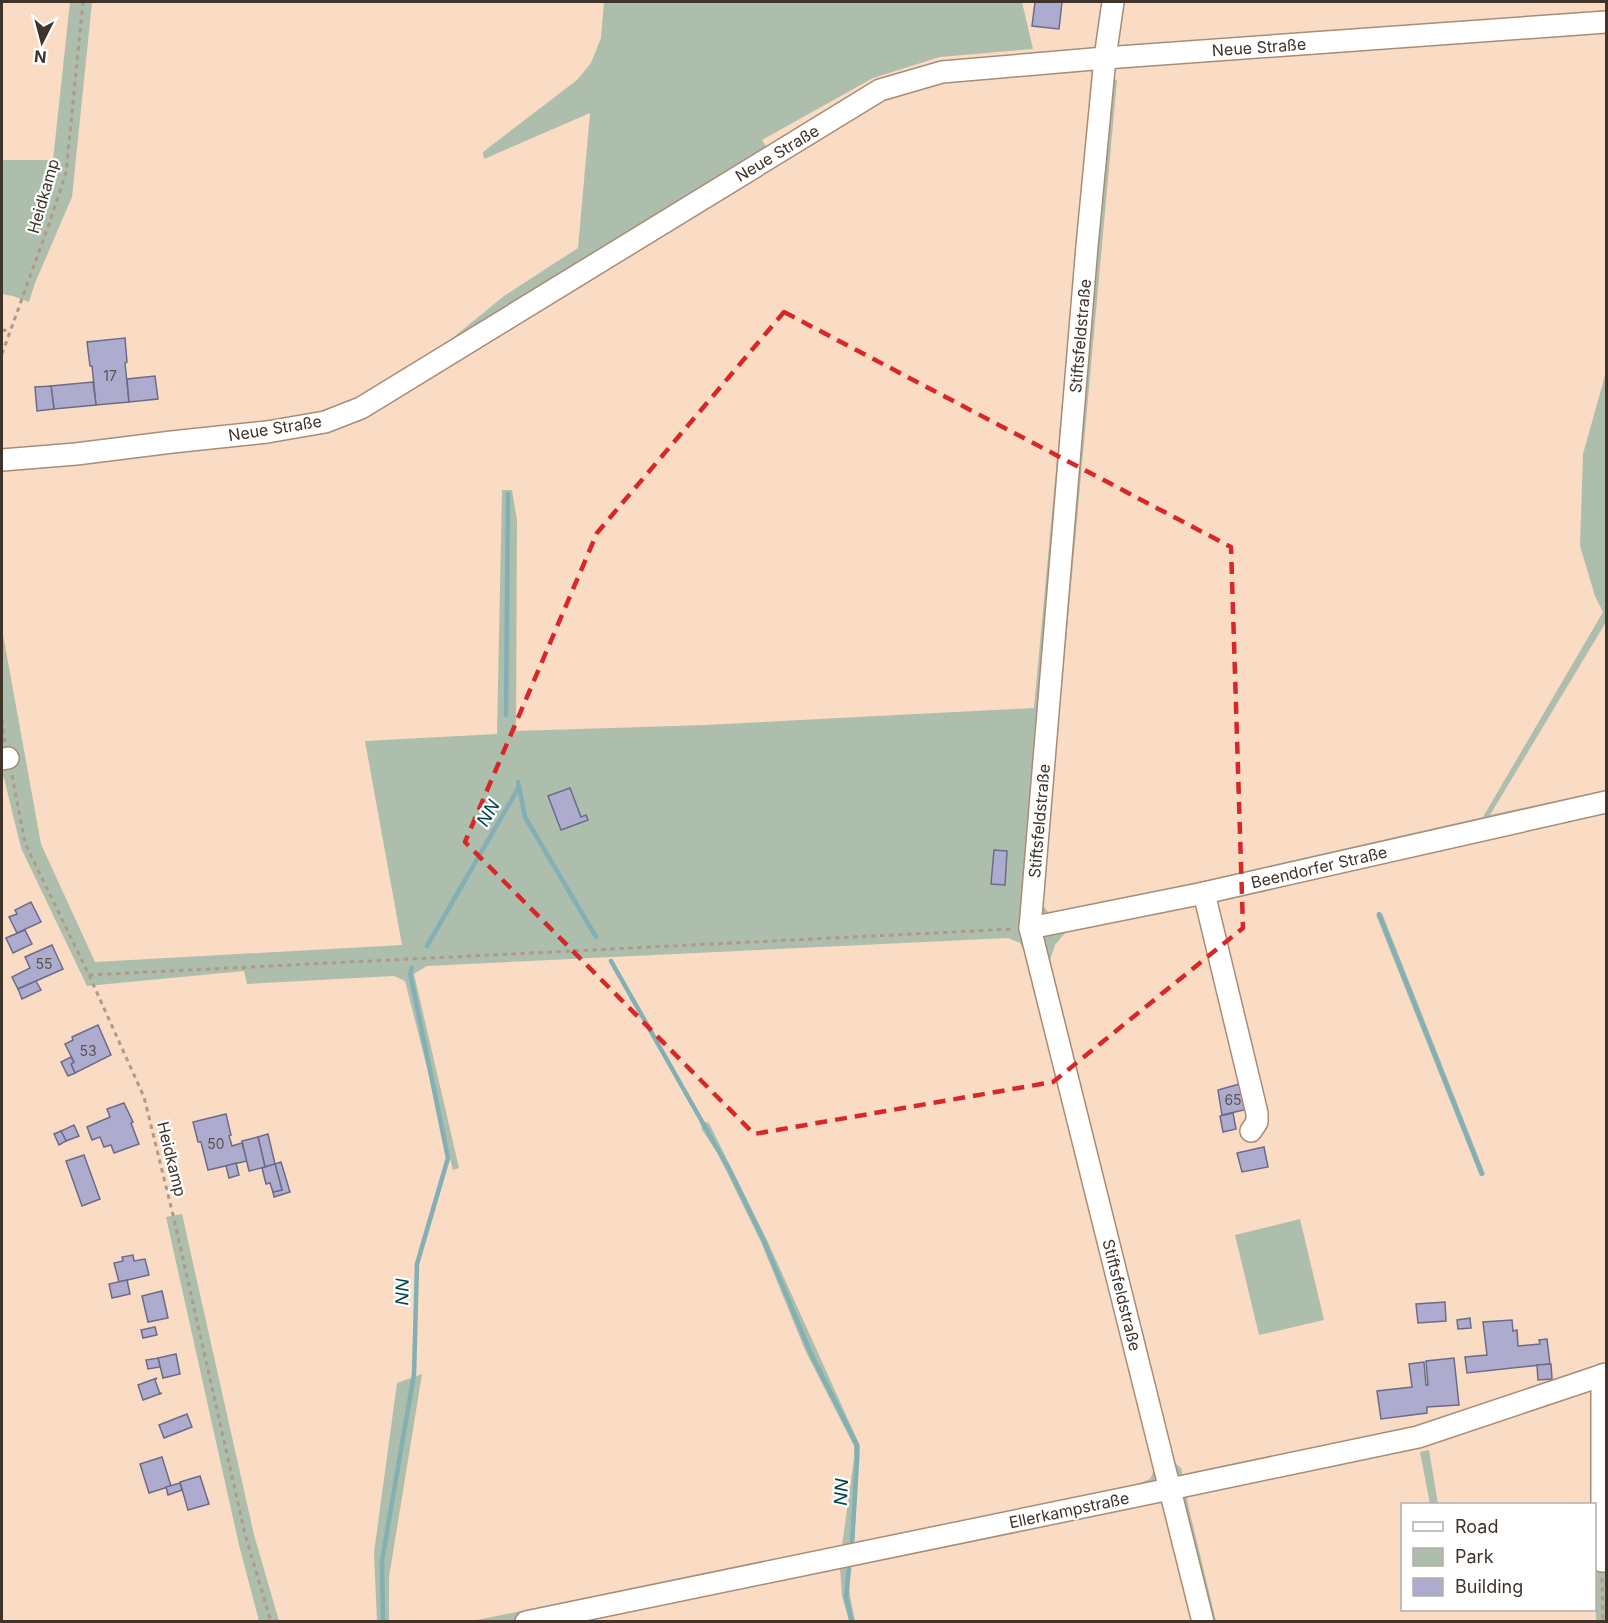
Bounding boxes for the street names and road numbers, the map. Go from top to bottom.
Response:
street label: Neue Straße [1211,34,1307,60]
street label: Neue Straße [731,120,823,186]
street label: Heidkamp [23,156,63,236]
street label: Stiftsfeldstraße [1065,278,1095,394]
street label: Neue Straße [227,411,323,445]
street label: Stiftsfeldstraße [1024,763,1054,879]
street label: Beendorfer Straße [1249,842,1389,892]
street label: Heidkamp [153,1119,191,1199]
street label: Stiftsfeldstraße [1098,1237,1146,1353]
street label: Ellerkampstraße [1007,1487,1131,1533]

